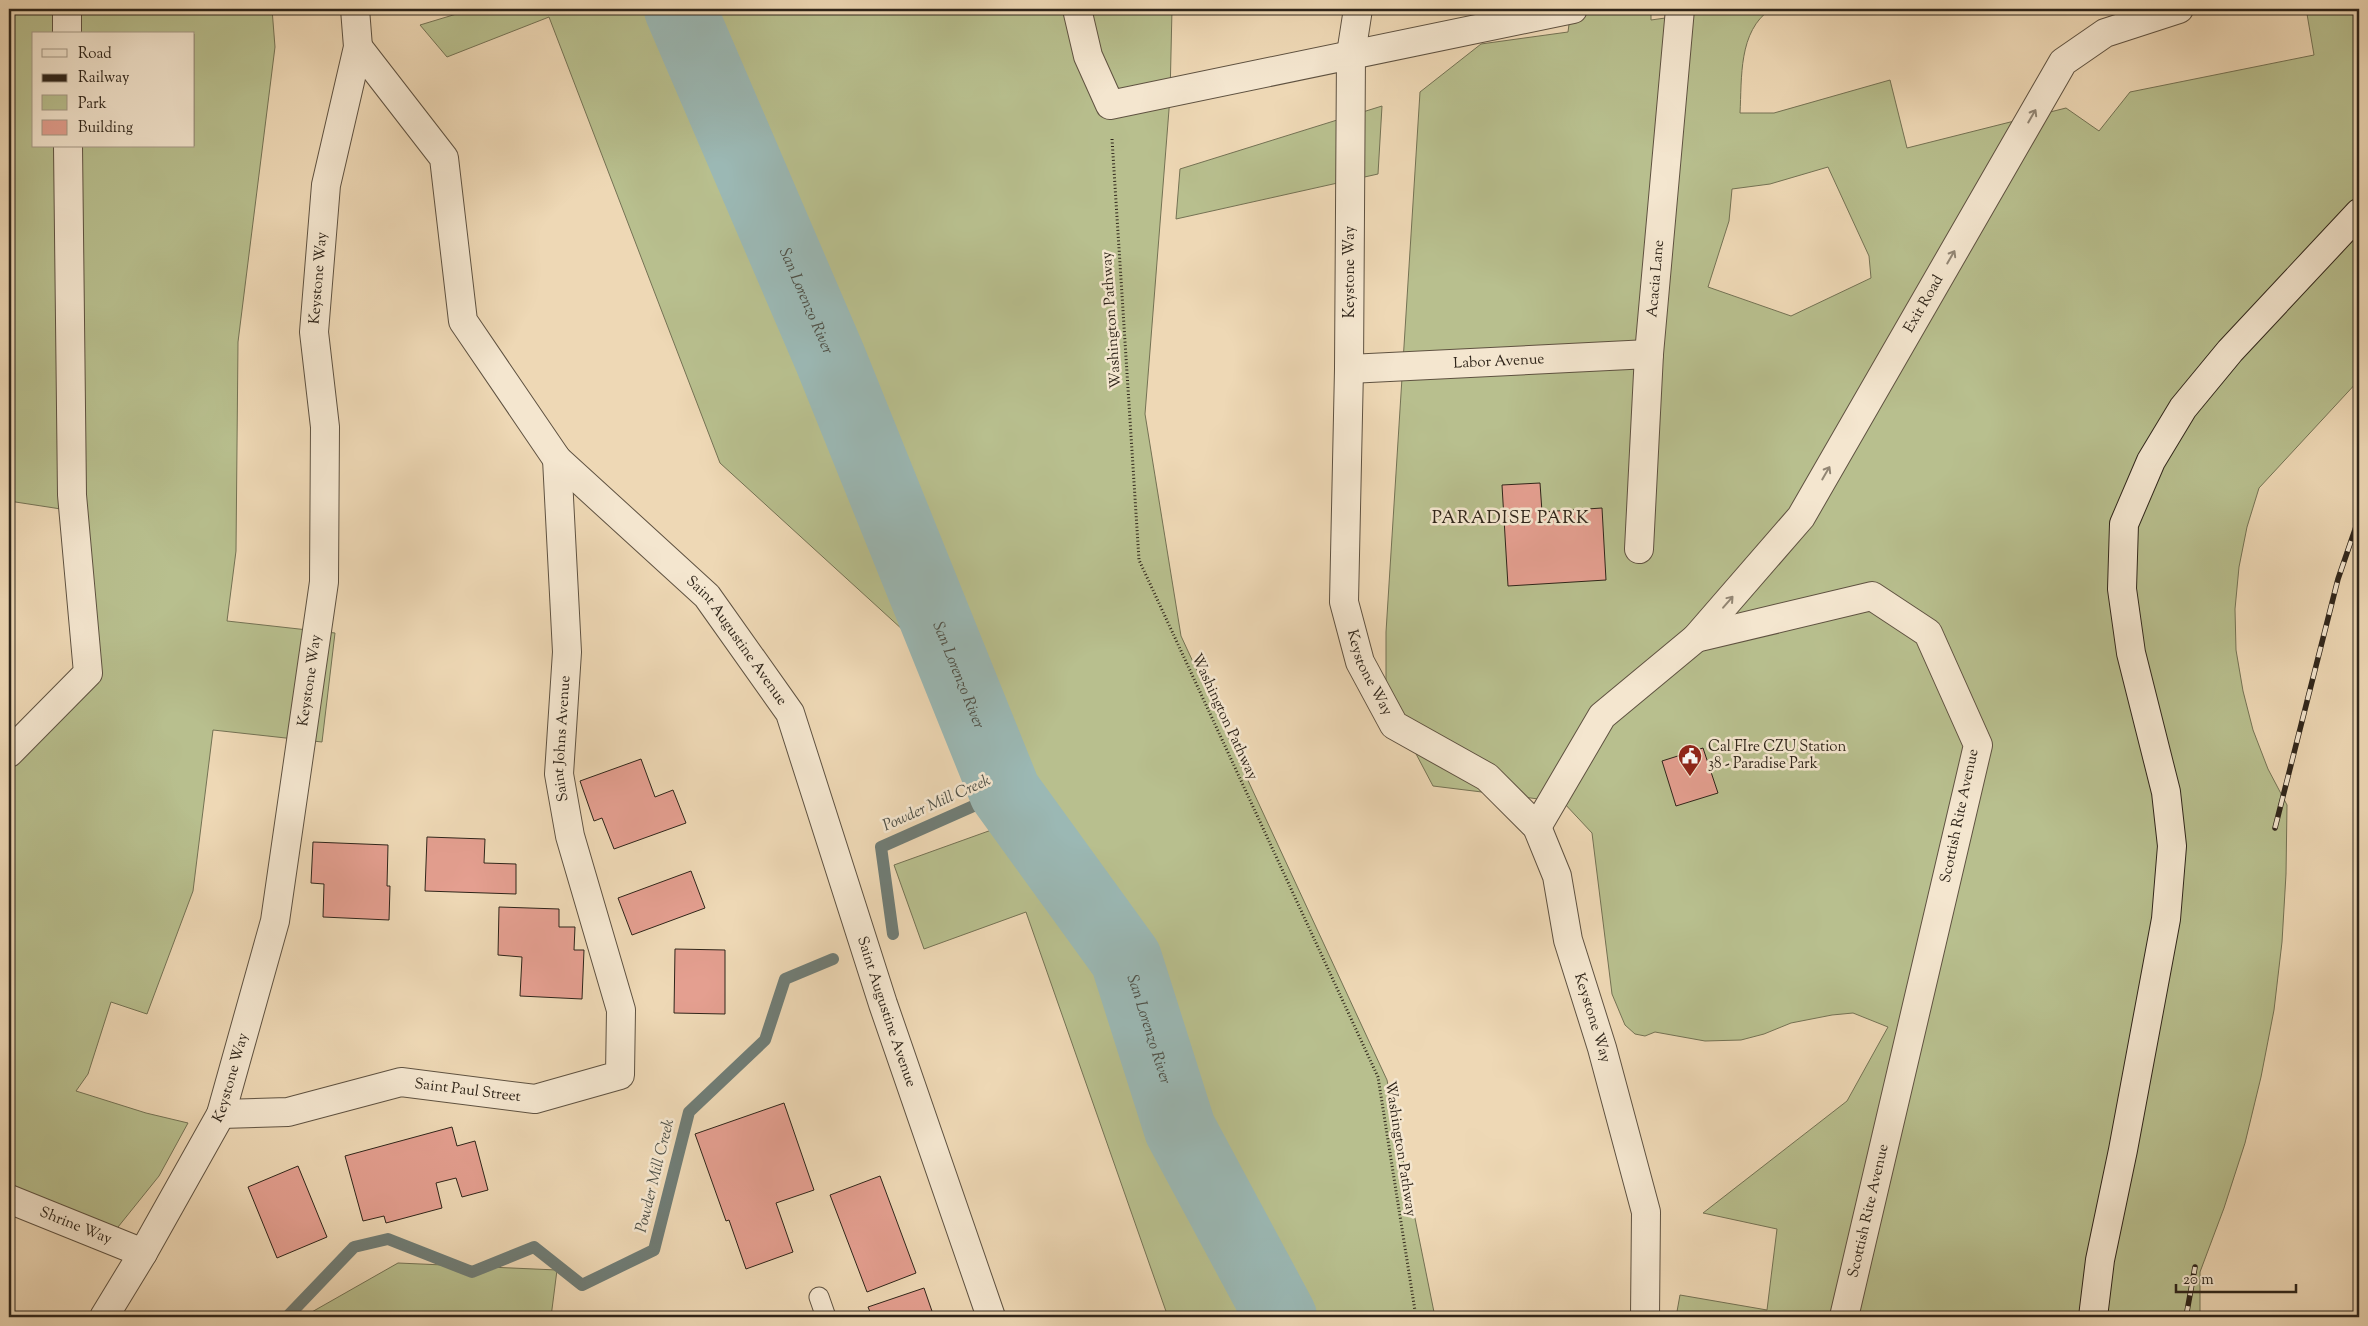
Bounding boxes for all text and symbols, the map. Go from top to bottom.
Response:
legend [32,32,195,148]
text: Road [78,44,112,65]
text: Railway [78,68,130,89]
text: Park [78,94,107,115]
one-way arrow [2028,109,2038,123]
text: Building [78,118,133,139]
street label: Keystone Way [1340,225,1361,318]
street label: Keystone Way [304,231,333,325]
street label: Acacia Lane [1642,239,1670,318]
water label: San Lorenzo River [773,244,839,358]
one-way arrow [1946,249,1956,264]
street label: Washington Pathway [1097,250,1127,389]
street label: Exit Road [1899,271,1949,337]
street label: Labor Avenue [1453,349,1545,374]
one-way arrow [1822,467,1832,481]
district label: PARADISE PARK [1432,506,1590,532]
street label: Saint Augustine Avenue [681,571,792,710]
one-way arrow [1722,595,1733,608]
water label: San Lorenzo River [926,618,990,733]
street label: Keystone Way [1341,627,1398,720]
street label: Keystone Way [293,632,327,728]
street label: Washington Pathway [1185,650,1263,784]
street label: Saint Johns Avenue [548,675,576,803]
place label: Cal FIre CZU Station 38 - Paradise Park [1708,737,1847,775]
public building icon: Cal FIre CZU Station 38 - Paradise Park [1677,743,1703,777]
street label: Scottish Rite Avenue [1936,747,1984,885]
water label: Powder Mill Creek [879,770,995,838]
street label: Saint Augustine Avenue [852,934,921,1090]
street label: Keystone Way [1569,970,1616,1065]
water label: San Lorenzo River [1120,972,1177,1088]
street label: Keystone Way [208,1030,254,1127]
street label: Saint Paul Street [413,1073,522,1108]
street label: Washington Pathway [1379,1080,1421,1219]
water label: Powder Mill Creek [631,1117,681,1235]
street label: Scottish Rite Avenue [1843,1142,1895,1280]
street label: Shrine Way [36,1202,116,1250]
scale bar [2176,1261,2296,1293]
text: 20 m [2183,1270,2214,1291]

